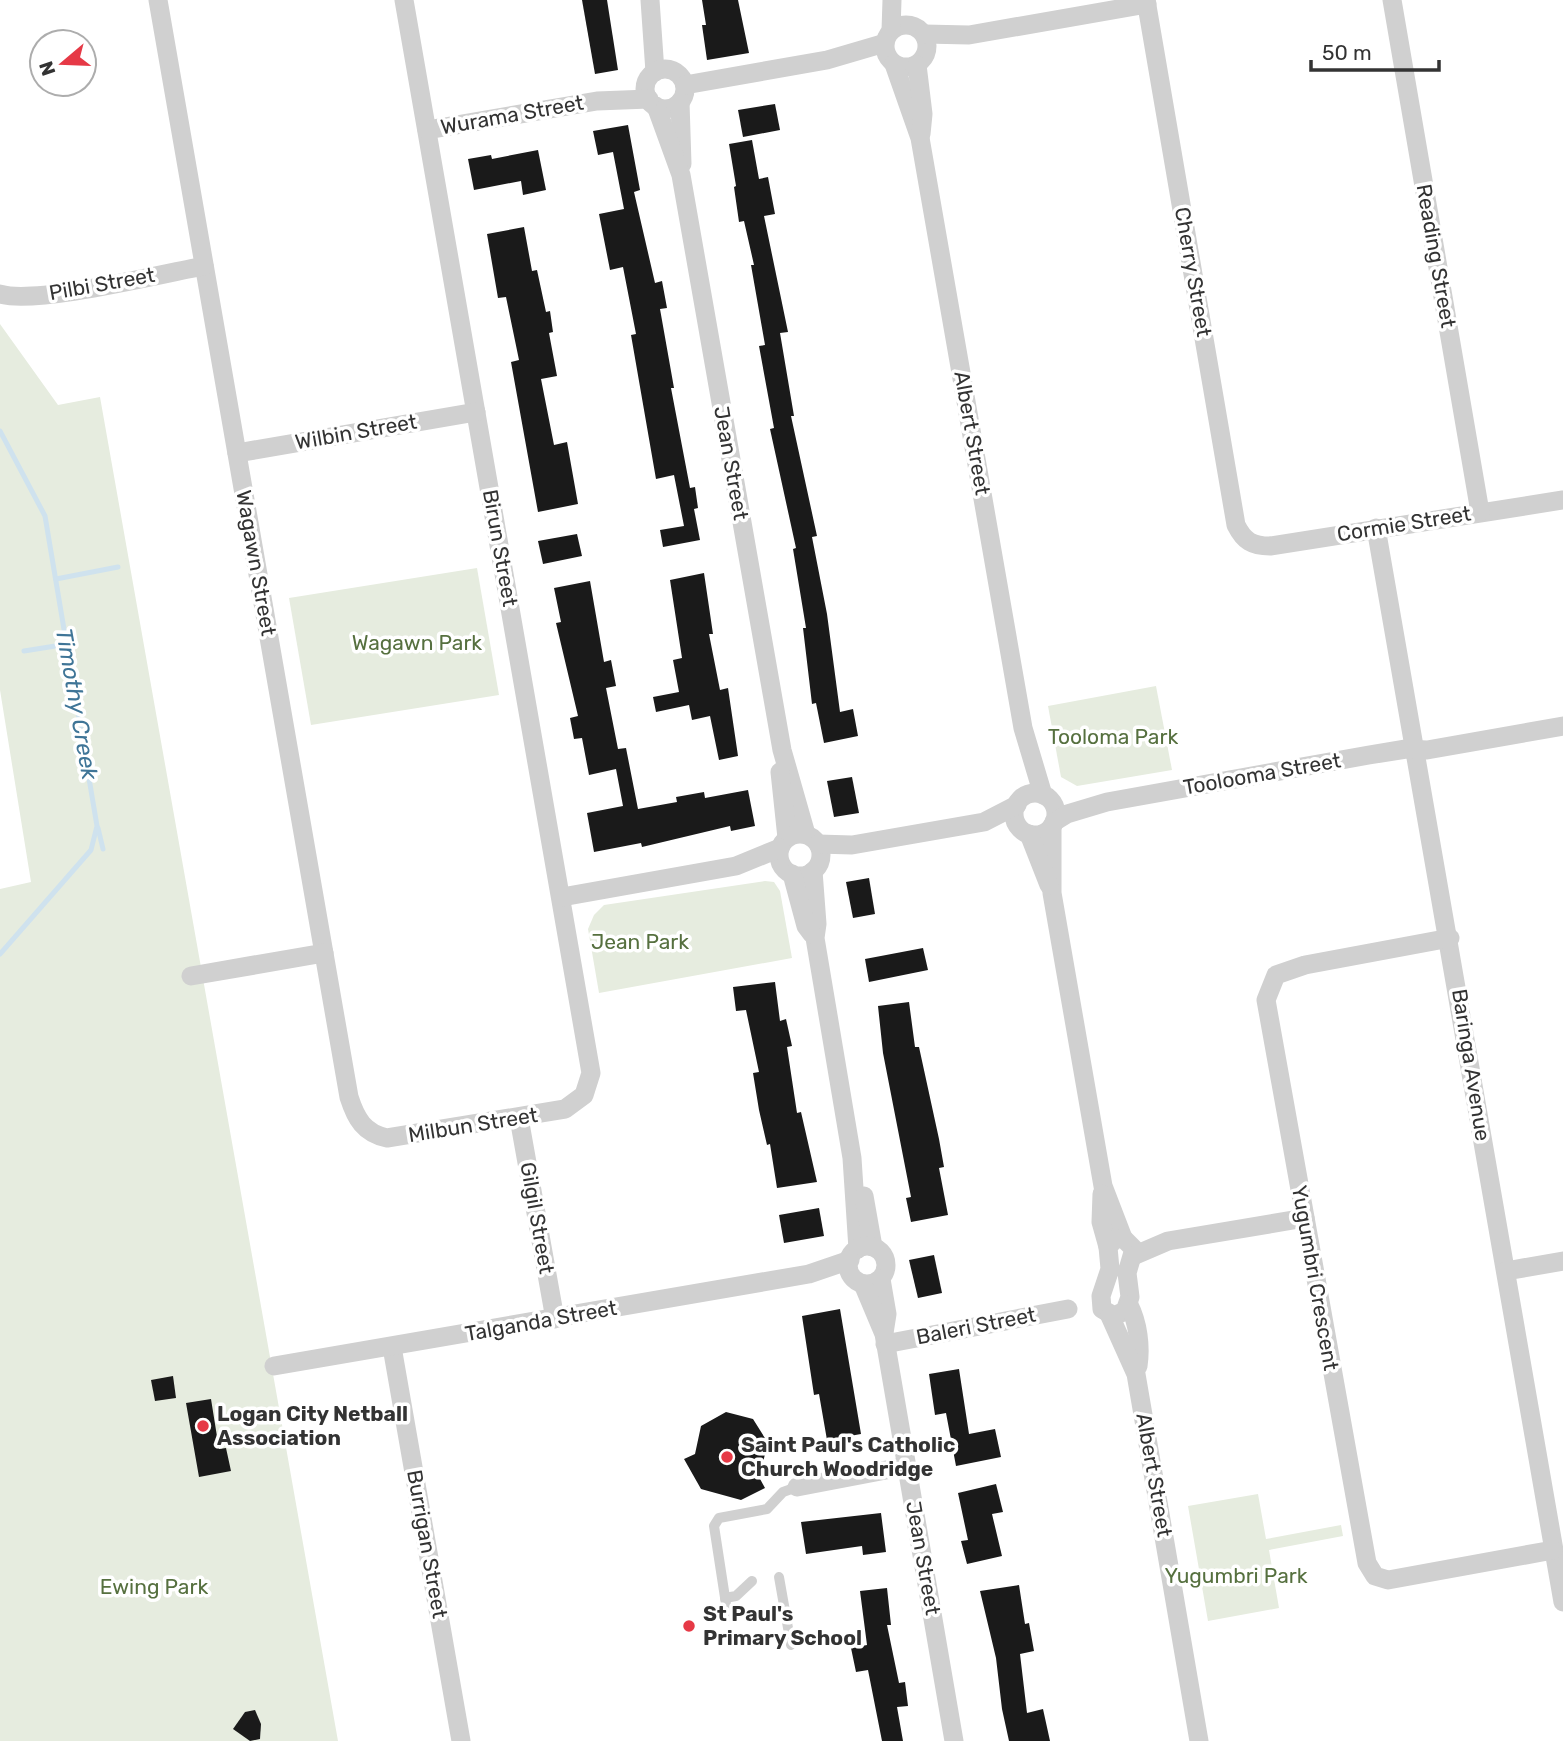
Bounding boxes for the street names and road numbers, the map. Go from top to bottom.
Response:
street label: Wurama Street [438,90,585,139]
street label: Reading Street [1412,182,1461,330]
street label: Cherry Street [1170,205,1217,339]
street label: Pilbi Street [47,262,157,305]
street label: Albert Street [949,369,996,497]
street label: Jean Street [709,404,754,522]
street label: Wilbin Street [293,409,419,455]
street label: Birun Street [478,487,523,608]
street label: Wagawn Street [231,488,282,638]
street label: Cormie Street [1335,501,1473,546]
street label: Toolooma Street [1181,747,1343,800]
street label: Baringa Avenue [1447,987,1496,1143]
street label: Milbun Street [406,1102,539,1147]
street label: Gilgil Street [515,1160,560,1276]
street label: Yugumbri Crescent [1287,1183,1344,1373]
street label: Talganda Street [463,1295,619,1346]
street label: Baleri Street [914,1302,1038,1349]
street label: Albert Street [1131,1411,1178,1539]
street label: Burrigan Street [402,1468,453,1620]
street label: Jean Street [901,1499,946,1617]

